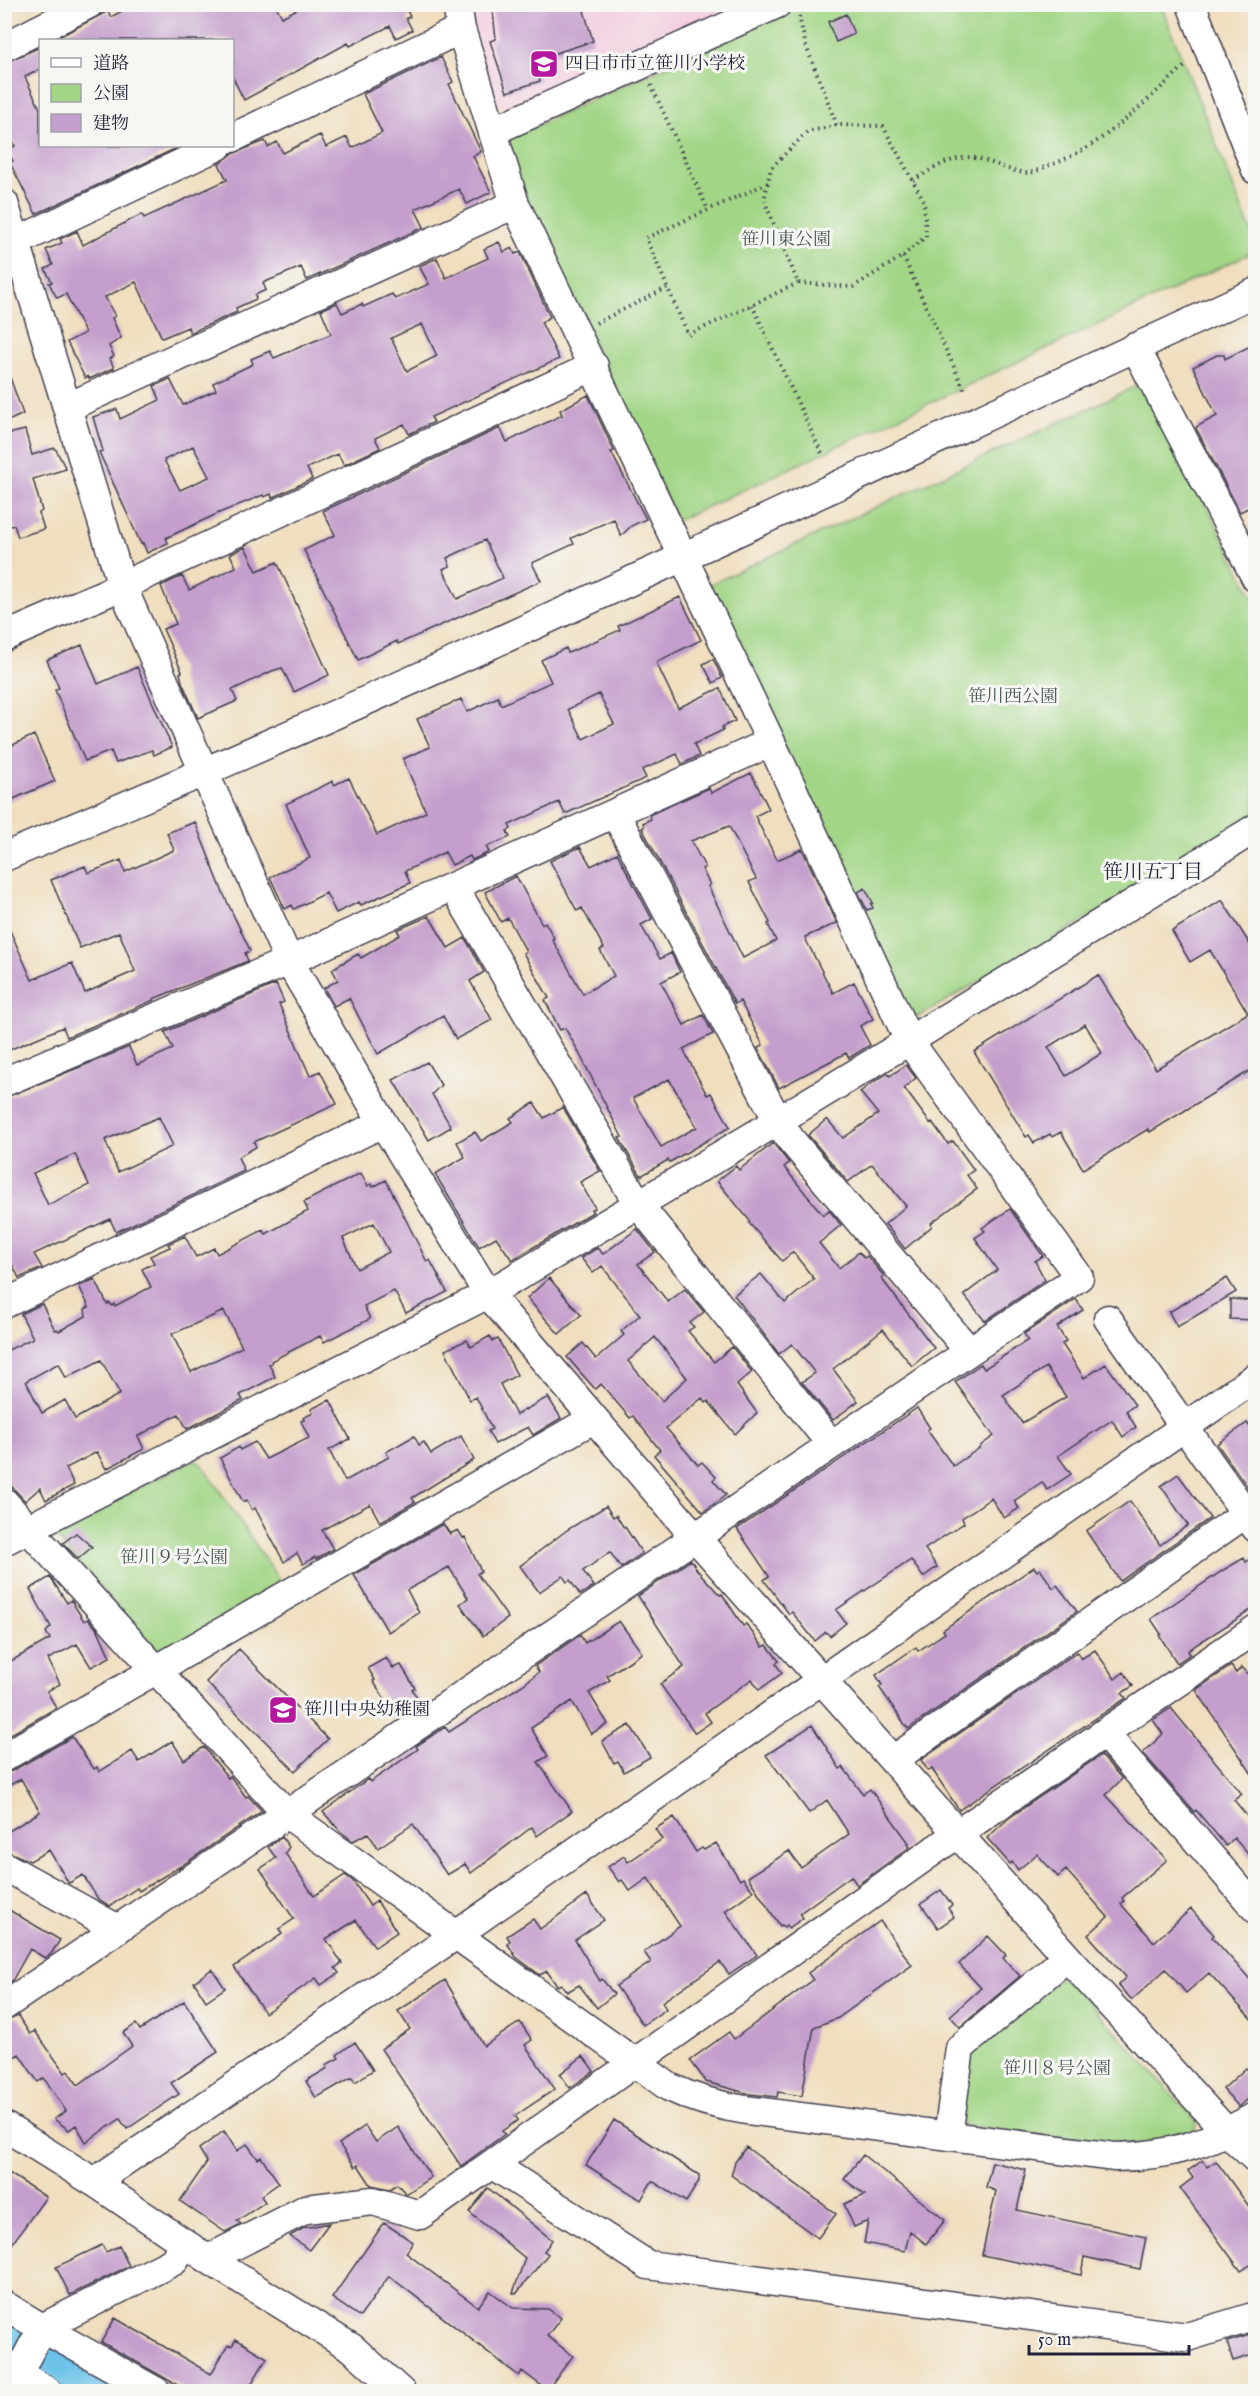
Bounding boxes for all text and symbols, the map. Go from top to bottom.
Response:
legend [39,39,234,147]
school or university icon: 四日市市立笹川小学校 [528,48,560,80]
text: 道路 [93,53,129,76]
place label: 四日市市立笹川小学校 [565,53,745,76]
text: 公園 [93,83,129,106]
text: 建物 [93,113,129,136]
park label: 笹川東公園 [741,229,831,252]
park label: 笹川西公園 [968,686,1058,709]
district label: 笹川五丁目 [1103,860,1203,885]
park label: 笹川９号公園 [120,1547,228,1570]
school or university icon: 笹川中央幼稚園 [267,1694,299,1726]
place label: 笹川中央幼稚園 [304,1699,430,1722]
park label: 笹川８号公園 [1003,2058,1111,2081]
scale bar [1029,2318,1190,2356]
text: 50 m [1038,2329,1071,2352]

